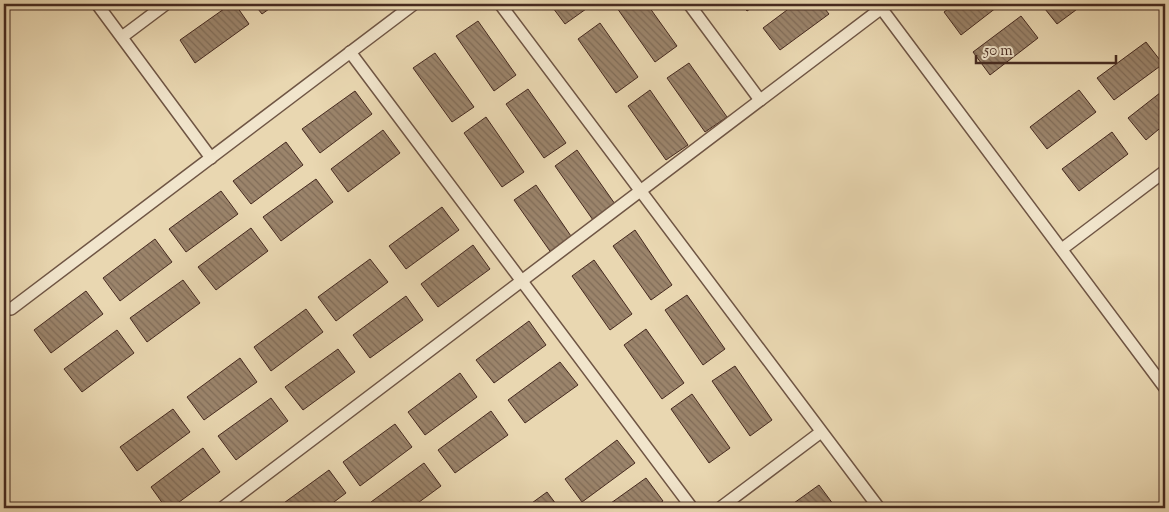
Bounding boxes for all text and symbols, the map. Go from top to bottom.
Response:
scale bar [976,32,1116,64]
text: 50 m [983,41,1013,62]

